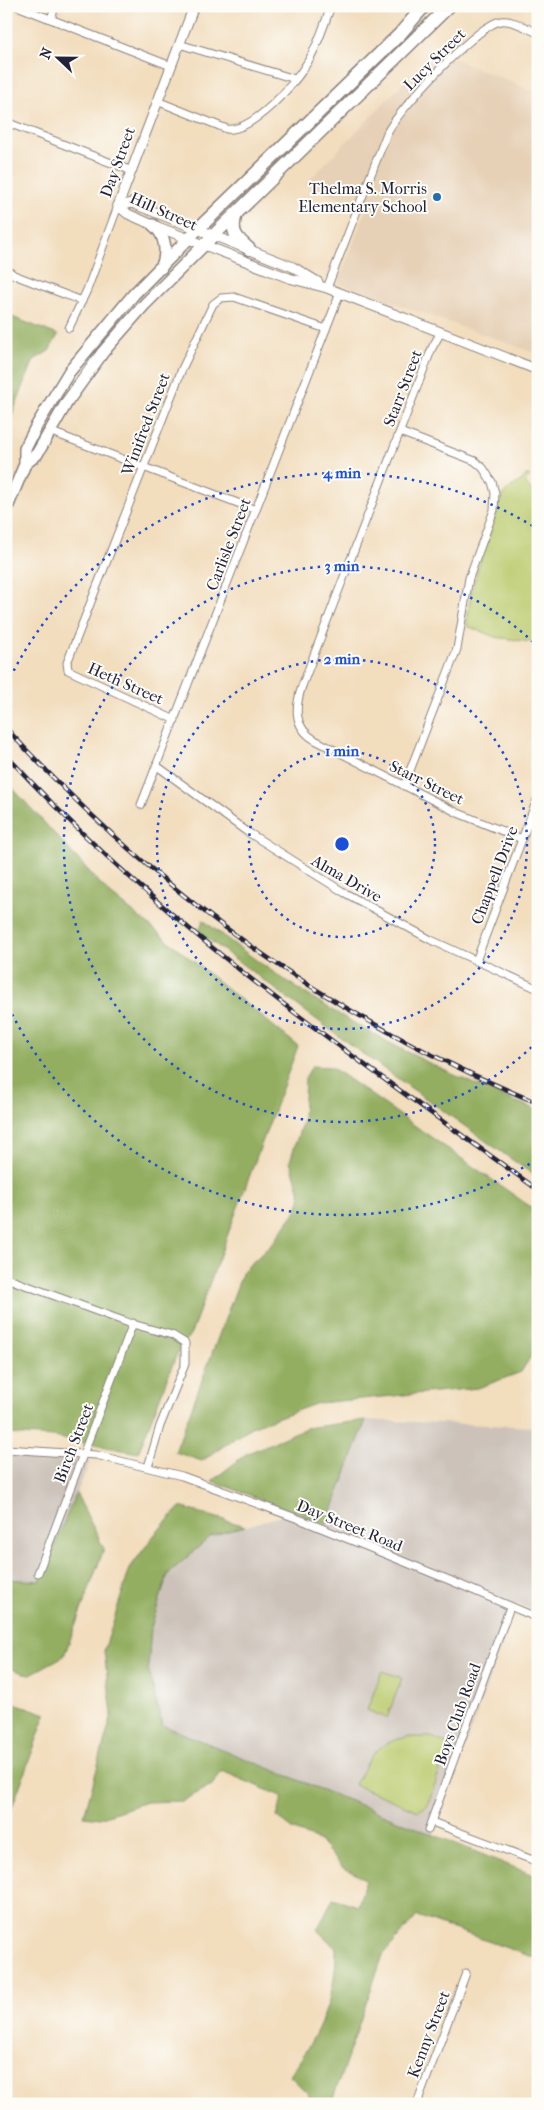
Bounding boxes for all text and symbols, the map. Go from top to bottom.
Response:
street label: Lucy Street [399,24,469,94]
north arrow [32,32,82,82]
text: N [37,45,56,61]
street label: Day Street [96,124,139,200]
place label: Thelma S. Morris Elementary School [298,179,428,216]
street label: Hill Street [127,188,201,235]
marker: Thelma S. Morris Elementary School [431,191,443,203]
street label: Starr Street [379,347,426,429]
street label: Winifred Street [117,370,174,479]
text: 4 min [322,464,361,482]
street label: Carlisle Street [202,495,255,593]
text: 3 min [325,557,360,575]
text: 2 min [324,650,361,668]
street label: Heth Street [85,658,167,709]
text: 1 min [325,742,359,760]
street label: Starr Street [386,756,467,809]
street label: Chappell Drive [467,823,522,927]
centre of rings [333,835,351,853]
street label: Alma Drive [307,850,385,906]
street label: Birch Street [50,1401,97,1486]
street label: Day Street Road [294,1496,406,1555]
street label: Boys Club Road [430,1660,485,1768]
street label: Kenny Street [403,1988,454,2080]

